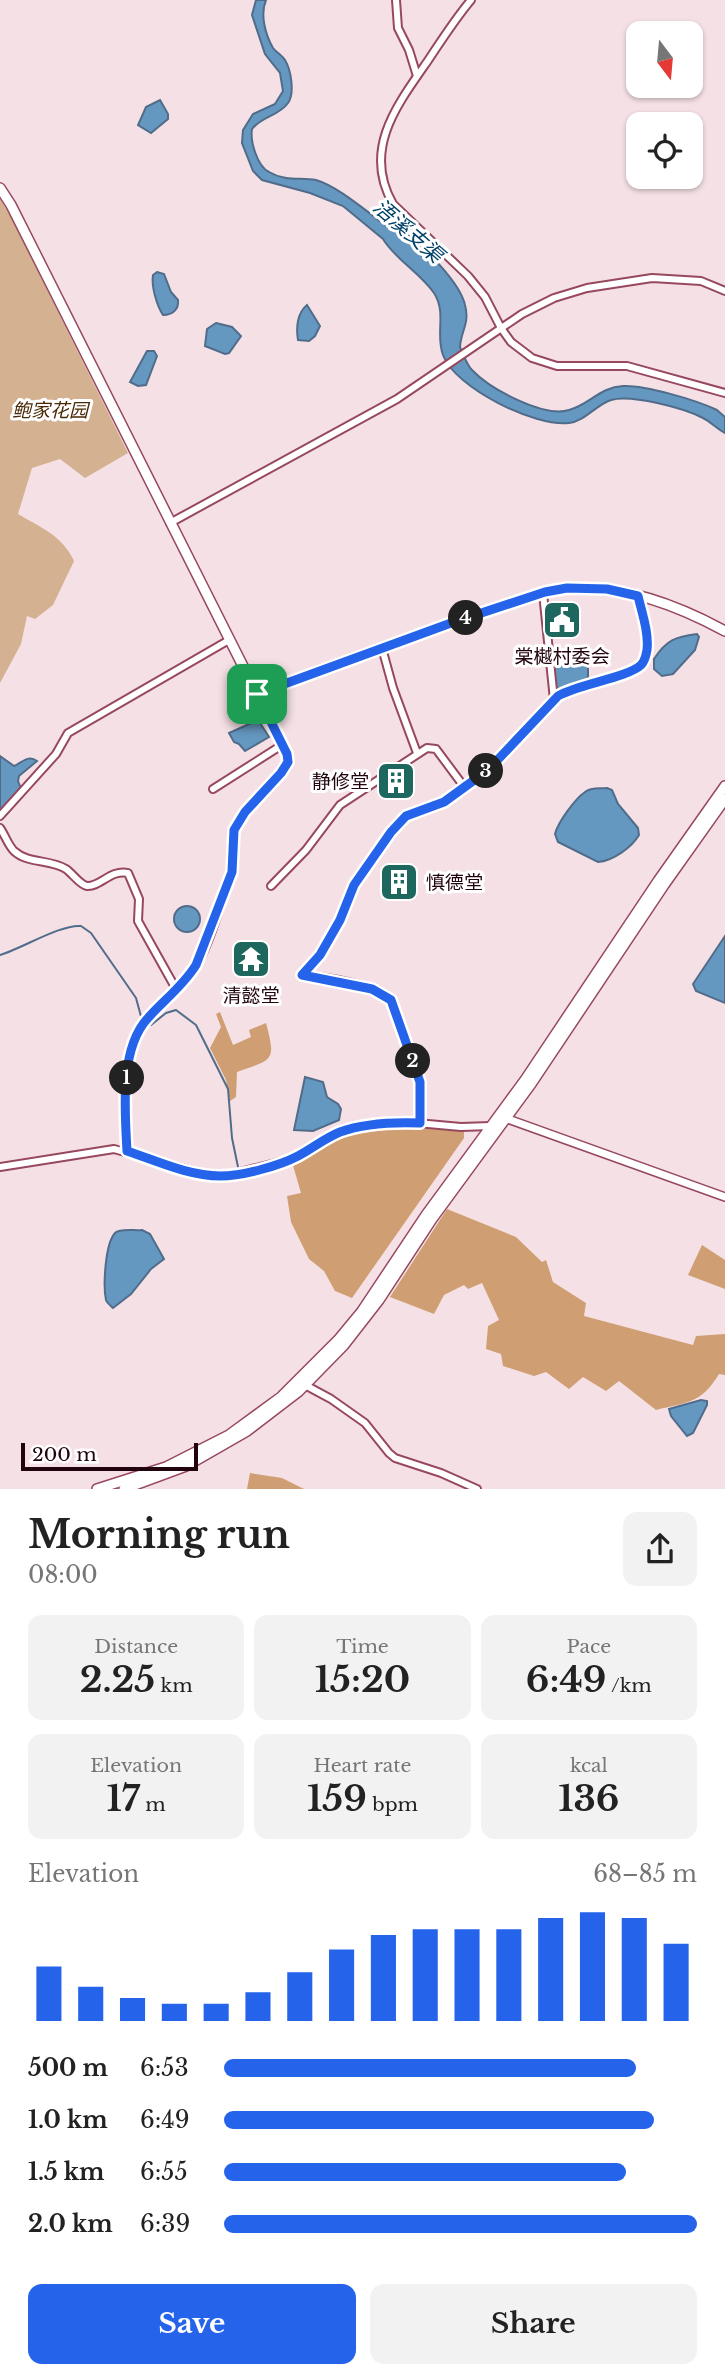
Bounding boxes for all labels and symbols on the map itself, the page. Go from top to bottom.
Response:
north arrow [626,21,704,98]
water label: 浯溪支渠 [368,194,450,270]
park label: 鲍家花园 [12,399,91,422]
public building icon: 棠樾村委会 [541,599,583,641]
pin: 4 [448,600,484,636]
place label: 棠樾村委会 [514,645,610,668]
pin [227,664,287,724]
pin: 3 [468,754,504,788]
building icon: 静修堂 [375,760,417,802]
place label: 静修堂 [312,770,369,793]
building icon: 慎德堂 [378,861,420,903]
place label: 慎德堂 [426,871,483,894]
temple icon: 清懿堂 [230,938,272,980]
place label: 清懿堂 [222,984,280,1007]
pin: 2 [396,1044,430,1078]
pin: 1 [110,1060,144,1096]
scale bar [21,1440,198,1472]

